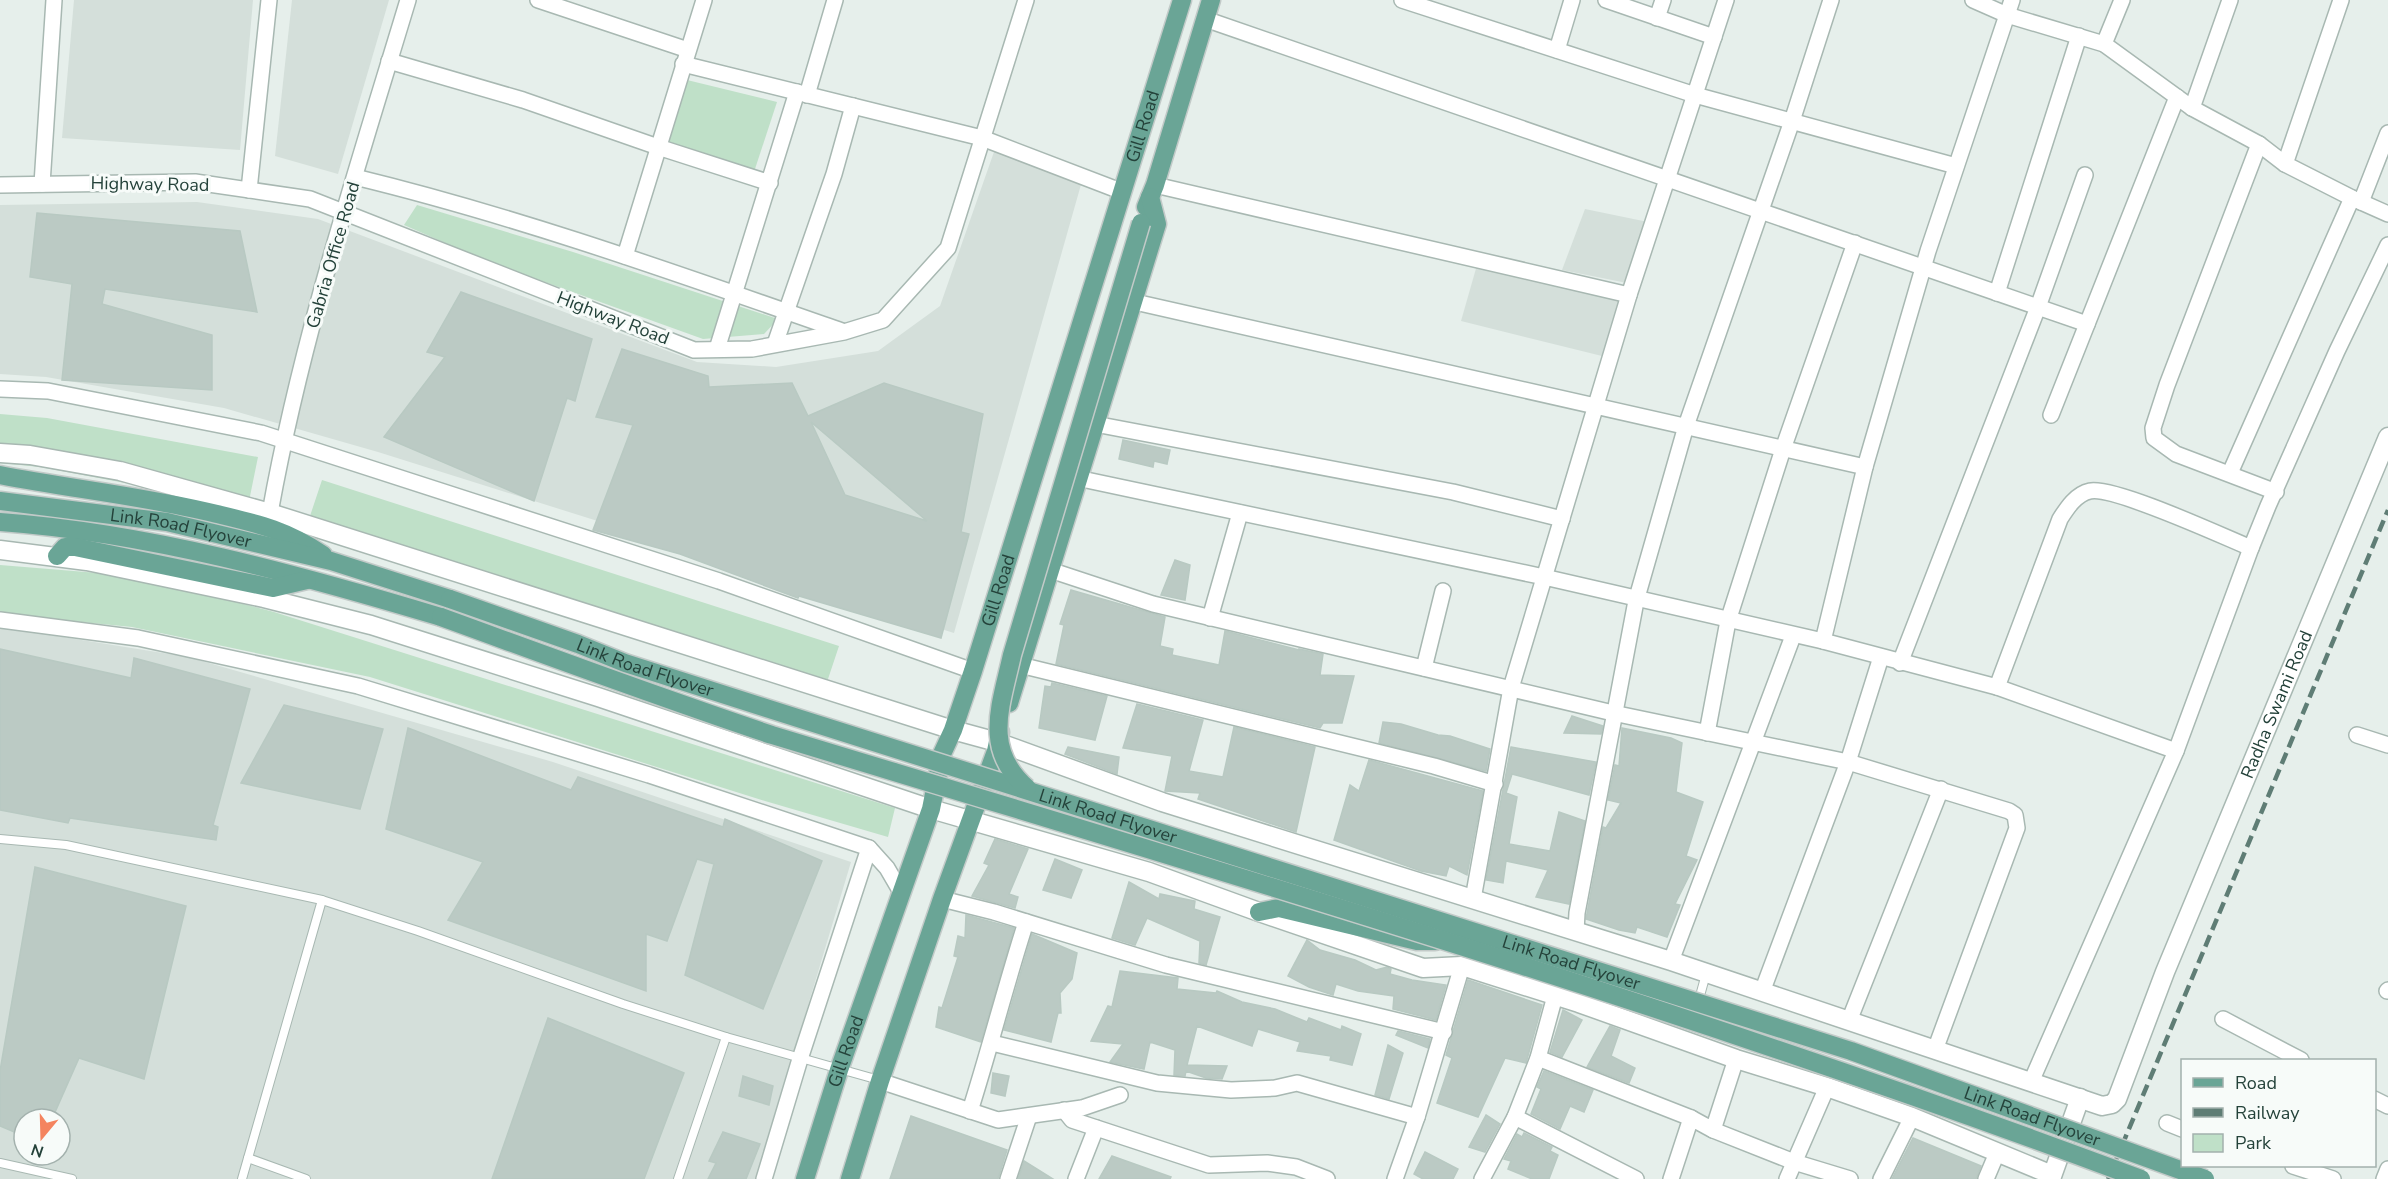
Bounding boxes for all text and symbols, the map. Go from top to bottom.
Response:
street label: Gill Road [1120,87,1165,166]
street label: Highway Road [90,171,210,197]
street label: Gabria Office Road [301,179,365,331]
street label: Highway Road [553,286,673,350]
street label: Link Road Flyover [109,503,254,554]
street label: Gill Road [976,551,1021,630]
street label: Radha Swami Road [2235,627,2318,782]
street label: Link Road Flyover [573,633,717,703]
street label: Link Road Flyover [1036,783,1181,849]
street label: Link Road Flyover [1499,930,1644,996]
street label: Gill Road [822,1012,869,1090]
legend [2181,1059,2376,1167]
text: Road [2235,1071,2277,1095]
street label: Link Road Flyover [1961,1081,2104,1152]
text: Railway [2235,1101,2300,1125]
north arrow [12,1107,72,1167]
text: Park [2235,1131,2272,1155]
text: N [28,1138,47,1163]

